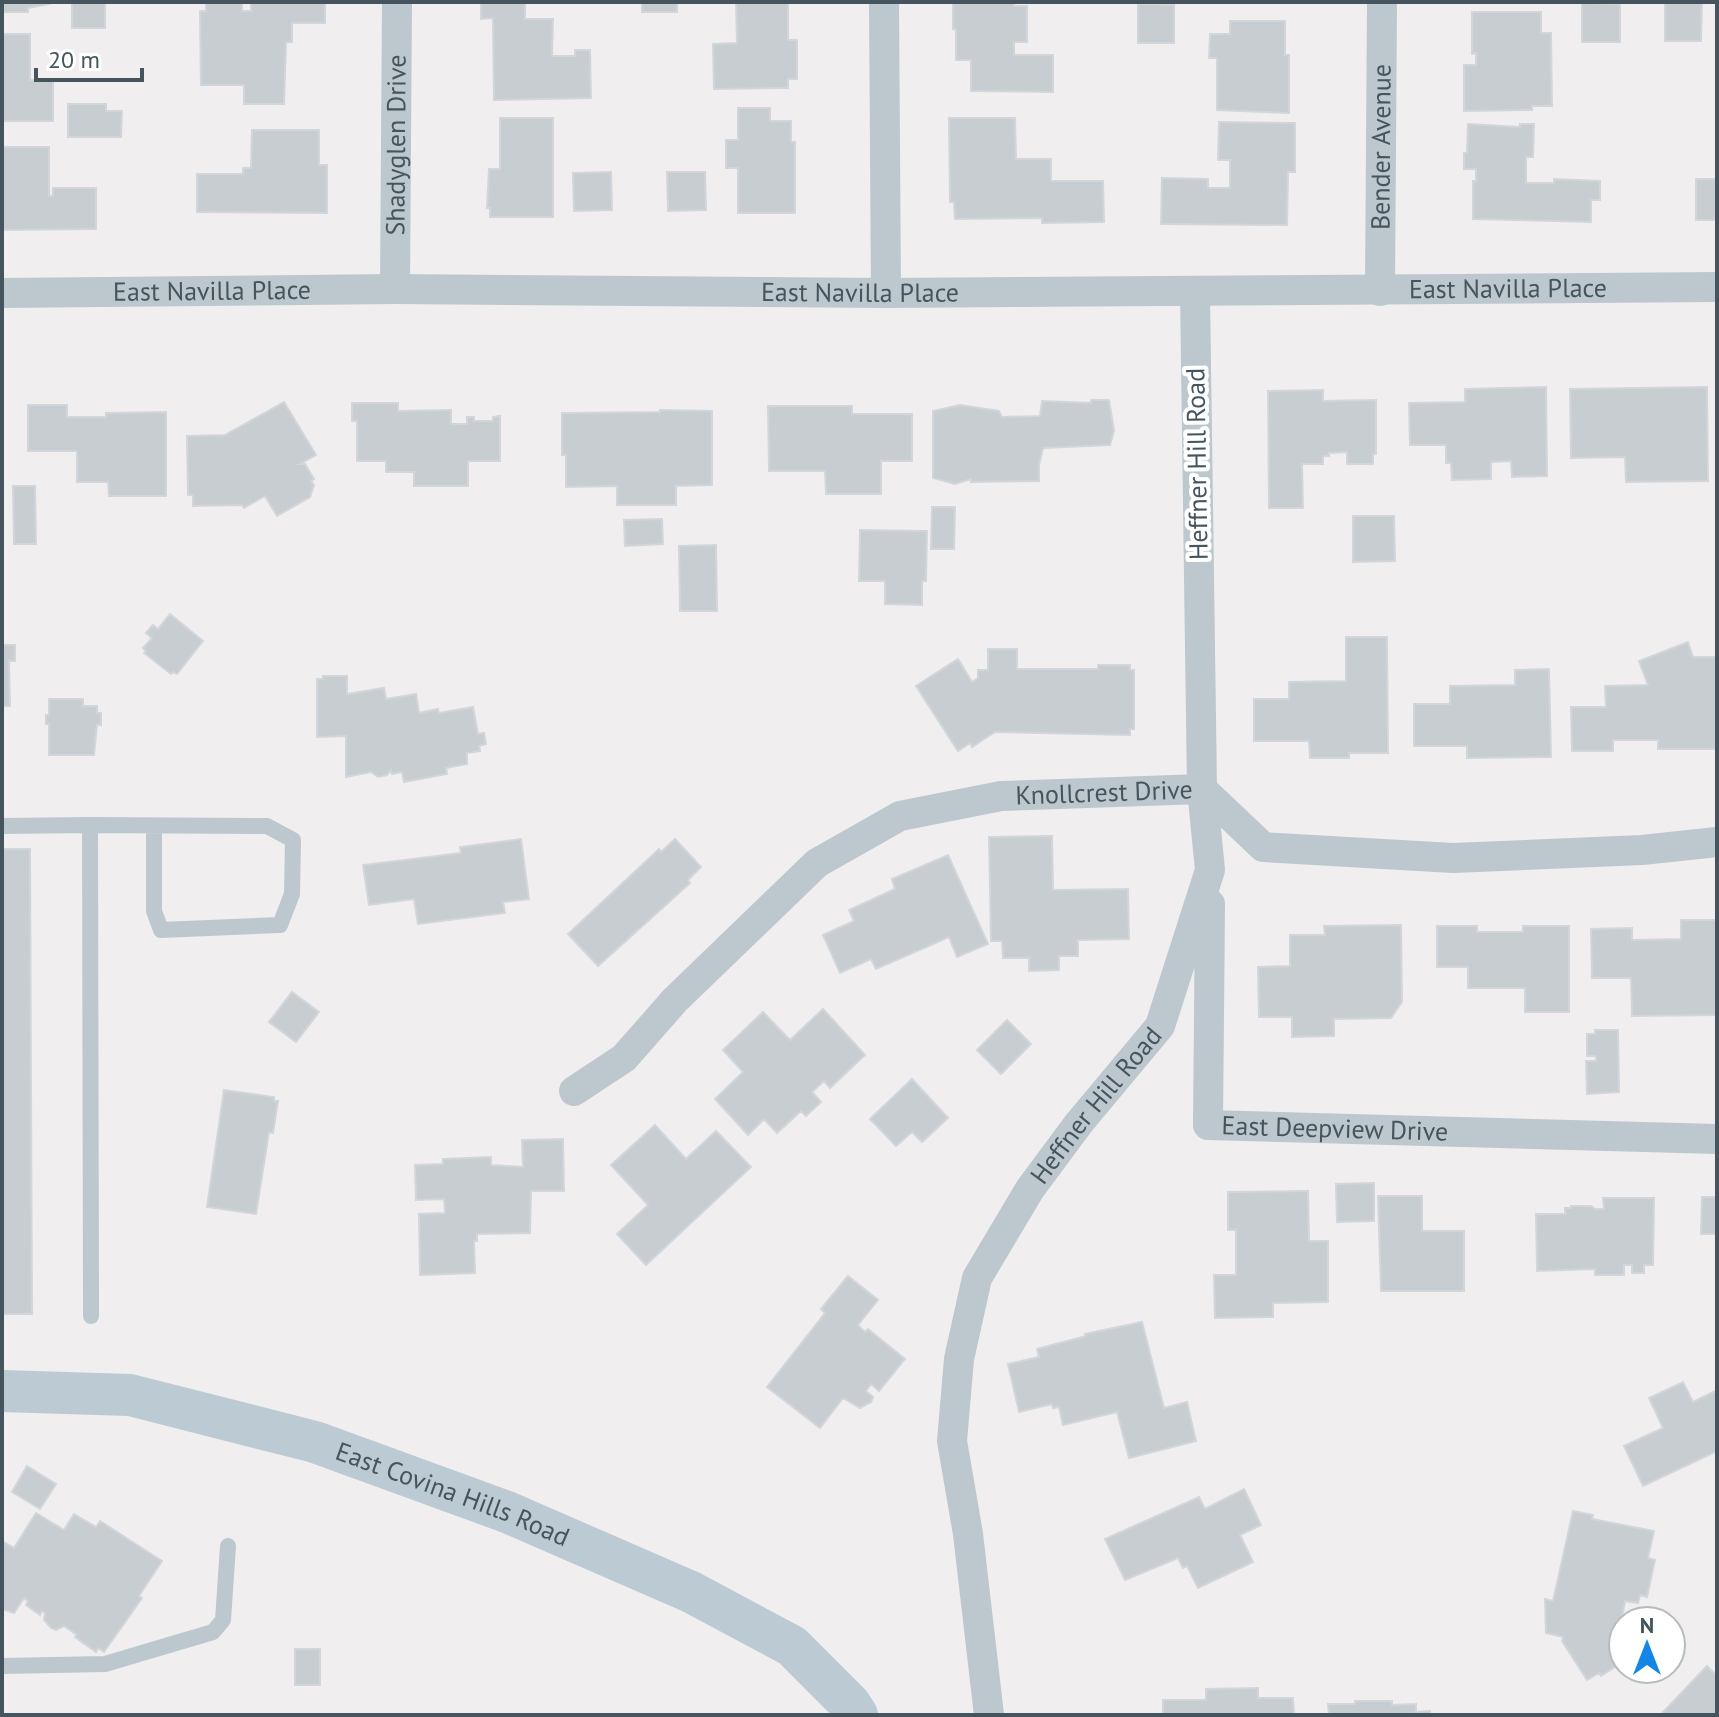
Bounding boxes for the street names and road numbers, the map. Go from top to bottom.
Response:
street label: Shadyglen Drive [378,54,413,236]
street label: Bender Avenue [1363,64,1398,230]
street label: East Navilla Place [1409,271,1607,305]
street label: East Navilla Place [113,273,311,308]
street label: East Navilla Place [761,275,959,309]
street label: Heffner Hill Road [1178,368,1215,560]
street label: Knollcrest Drive [1015,772,1193,811]
street label: Heffner Hill Road [1023,1020,1168,1190]
street label: East Deepview Drive [1221,1108,1449,1148]
street label: East Covina Hills Road [331,1434,575,1553]

